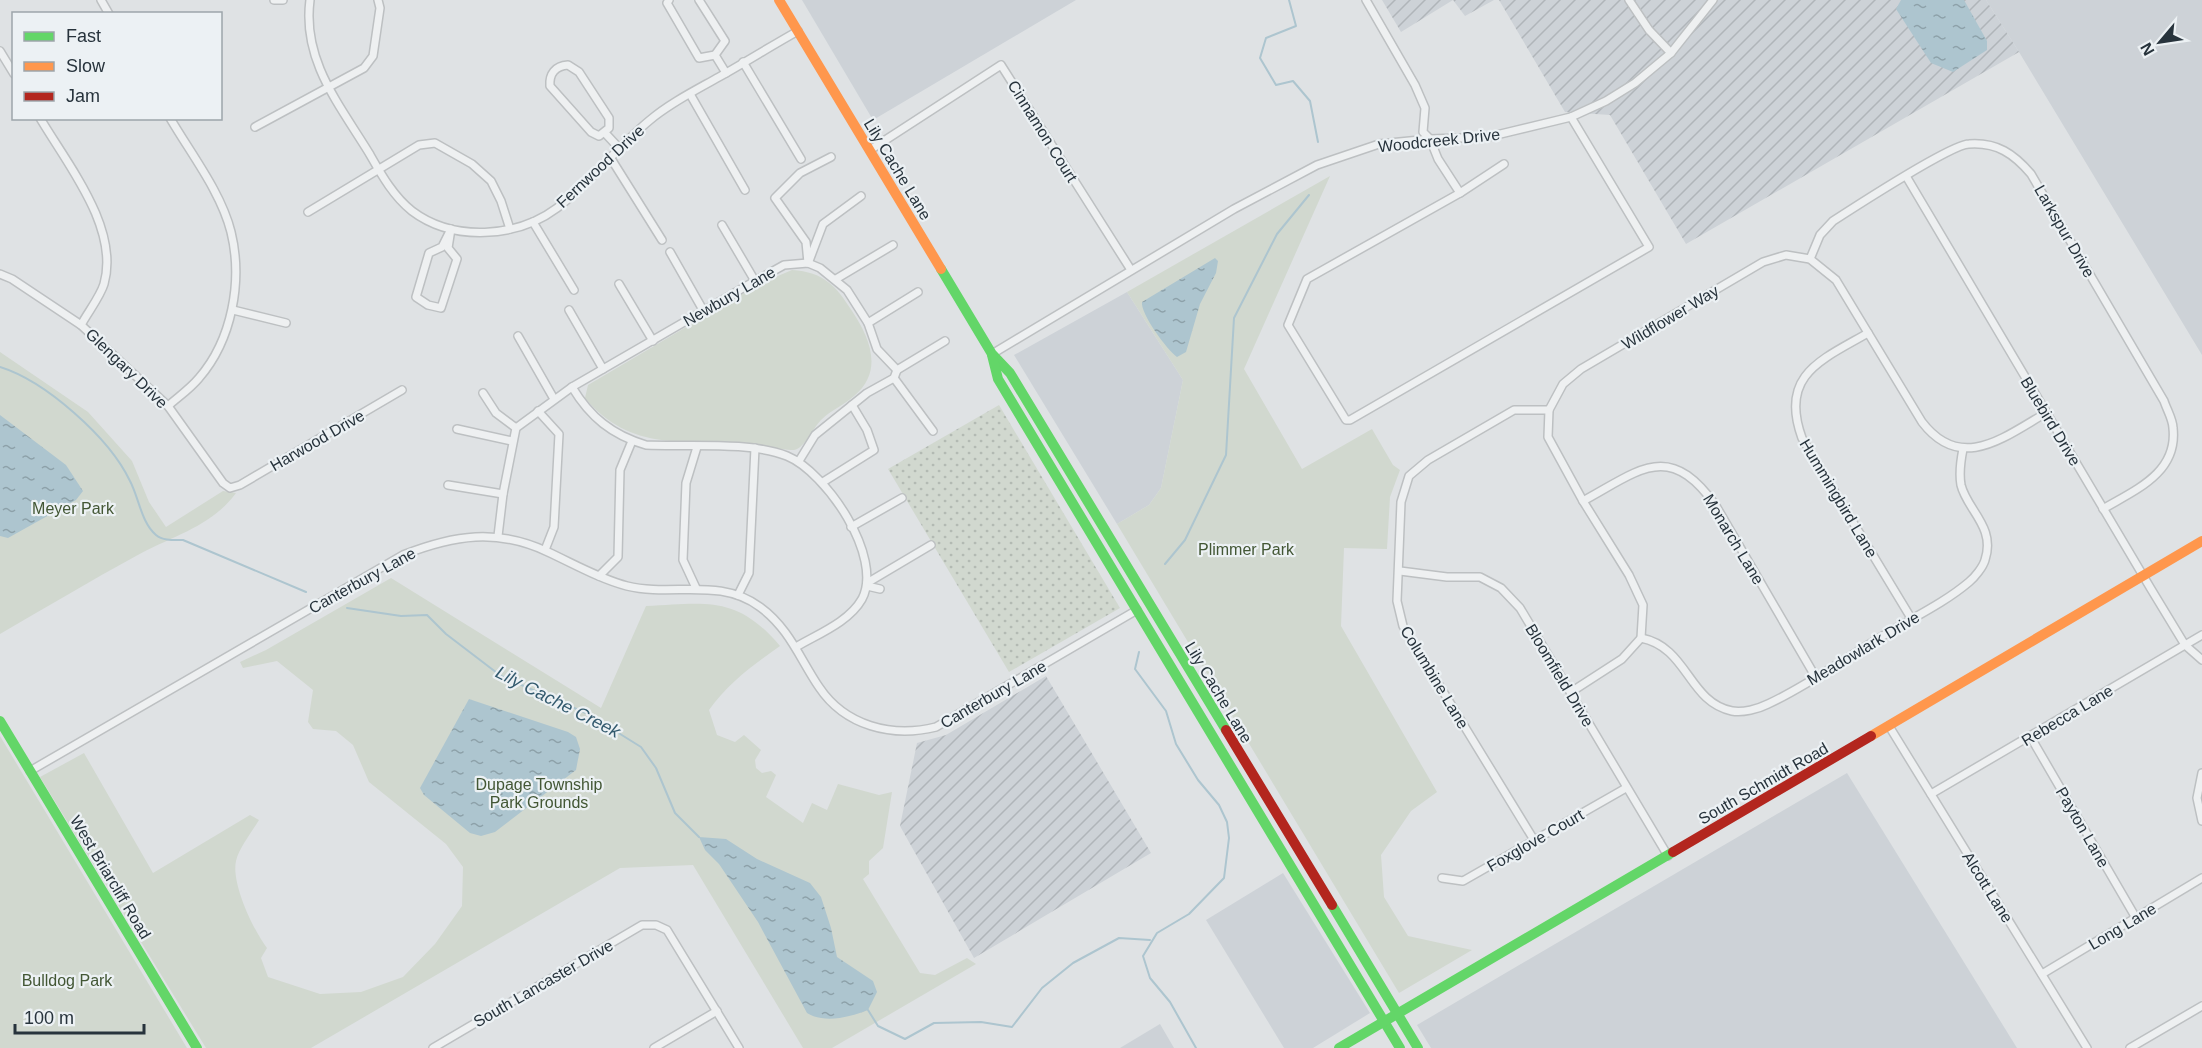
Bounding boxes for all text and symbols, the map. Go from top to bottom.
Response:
legend [12,12,222,120]
north arrow [2130,12,2190,72]
text: Fast [66,26,101,46]
text: N [2137,40,2158,58]
text: Slow [66,56,106,76]
street label: Cinnamon Court [1004,77,1081,186]
text: Jam [66,86,100,106]
street label: Lily Cache Lane [861,116,934,223]
street label: Fernwood Drive [553,122,648,211]
street label: Woodcreek Drive [1377,126,1501,155]
street label: Larkspur Drive [2031,182,2098,281]
street label: Newbury Lane [680,263,778,330]
street label: Wildflower Way [1619,282,1722,353]
street label: Glengary Drive [82,325,171,412]
street label: Bluebird Drive [2017,374,2084,469]
street label: Harwood Drive [267,407,367,474]
street label: Hummingbird Lane [1796,436,1881,561]
street label: Monarch Lane [1700,491,1767,588]
park label: Meyer Park [32,500,115,517]
park label: Plimmer Park [1198,541,1295,558]
street label: Canterbury Lane [306,544,419,617]
street label: Meadowlark Drive [1804,608,1923,689]
street label: Bloomfield Drive [1522,621,1597,730]
street label: Columbine Lane [1397,623,1472,732]
street label: Lily Cache Lane [1182,639,1255,746]
street label: Canterbury Lane [937,657,1049,732]
water label: Lily Cache Creek [492,662,624,742]
street label: Rebecca Lane [2019,682,2116,749]
street label: South Schmidt Road [1695,739,1831,827]
park label: Dupage Township Park Grounds [476,776,603,811]
street label: Payton Lane [2053,784,2112,870]
street label: Foxglove Court [1484,806,1587,875]
street label: West Briarcliff Road [67,813,154,942]
street label: Alcott Lane [1959,849,2016,926]
street label: Long Lane [2085,900,2159,953]
street label: South Lancaster Drive [470,936,616,1030]
park label: Bulldog Park [22,972,113,989]
scale bar [15,997,144,1035]
text: 100 m [24,1008,74,1028]

